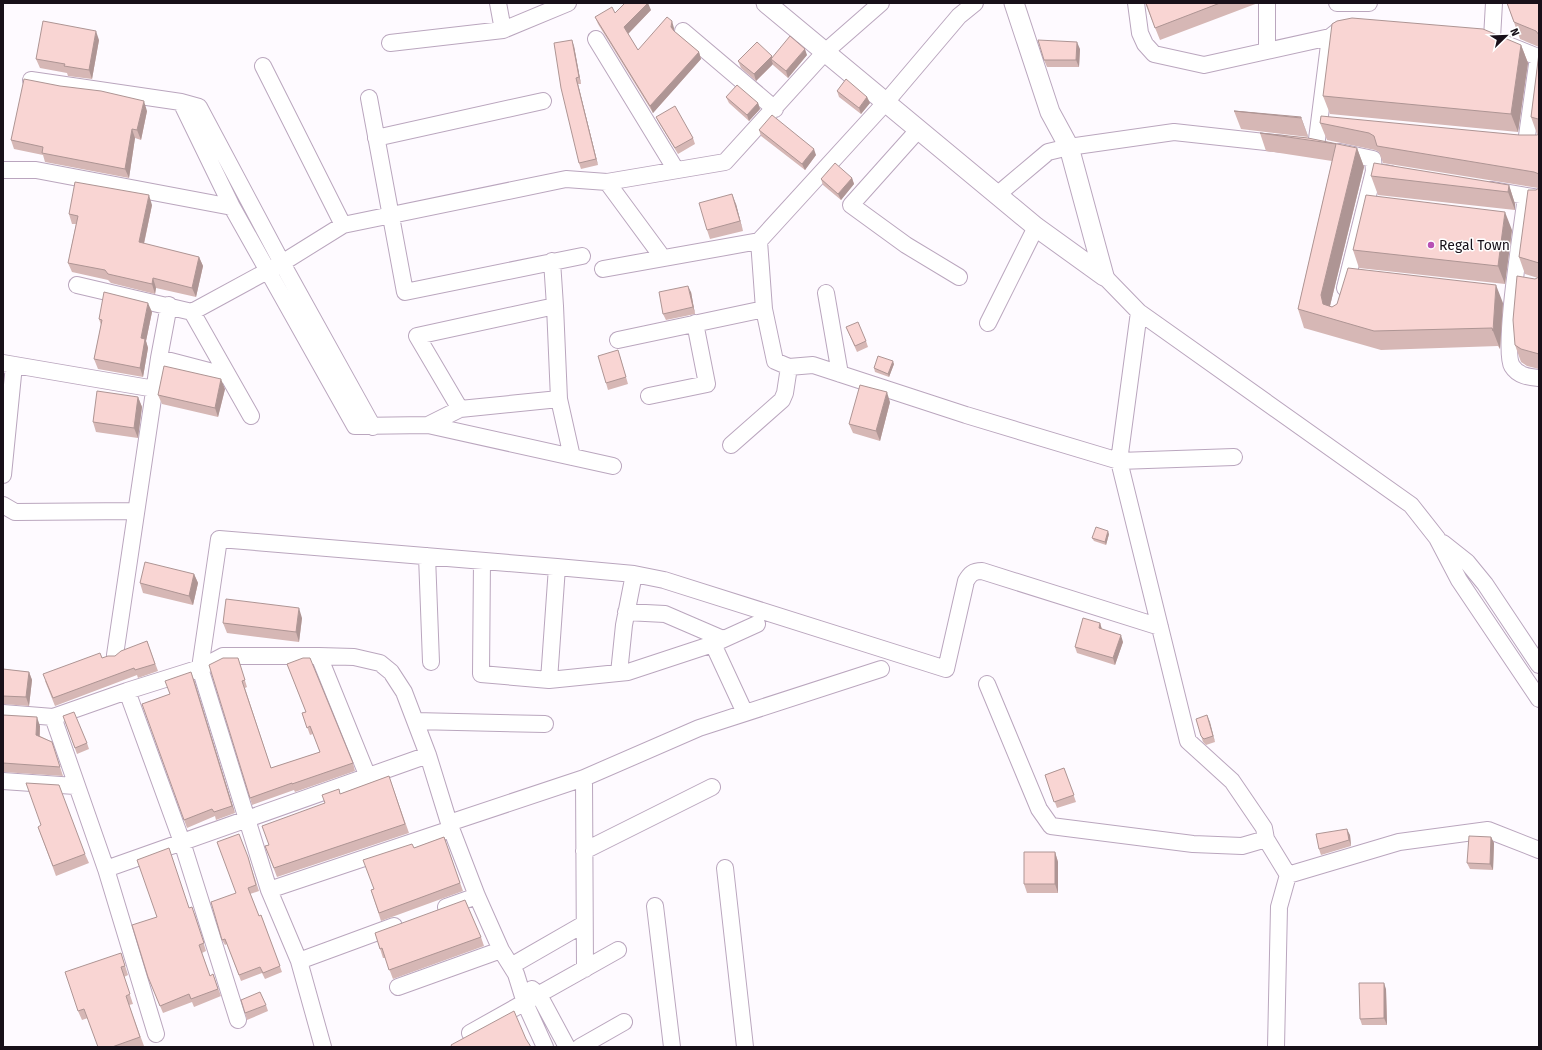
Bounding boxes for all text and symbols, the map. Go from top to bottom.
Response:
north arrow [1486,16,1526,56]
text: N [1507,26,1522,38]
place label: Regal Town [1439,237,1510,254]
marker: Regal Town [1426,240,1436,250]

